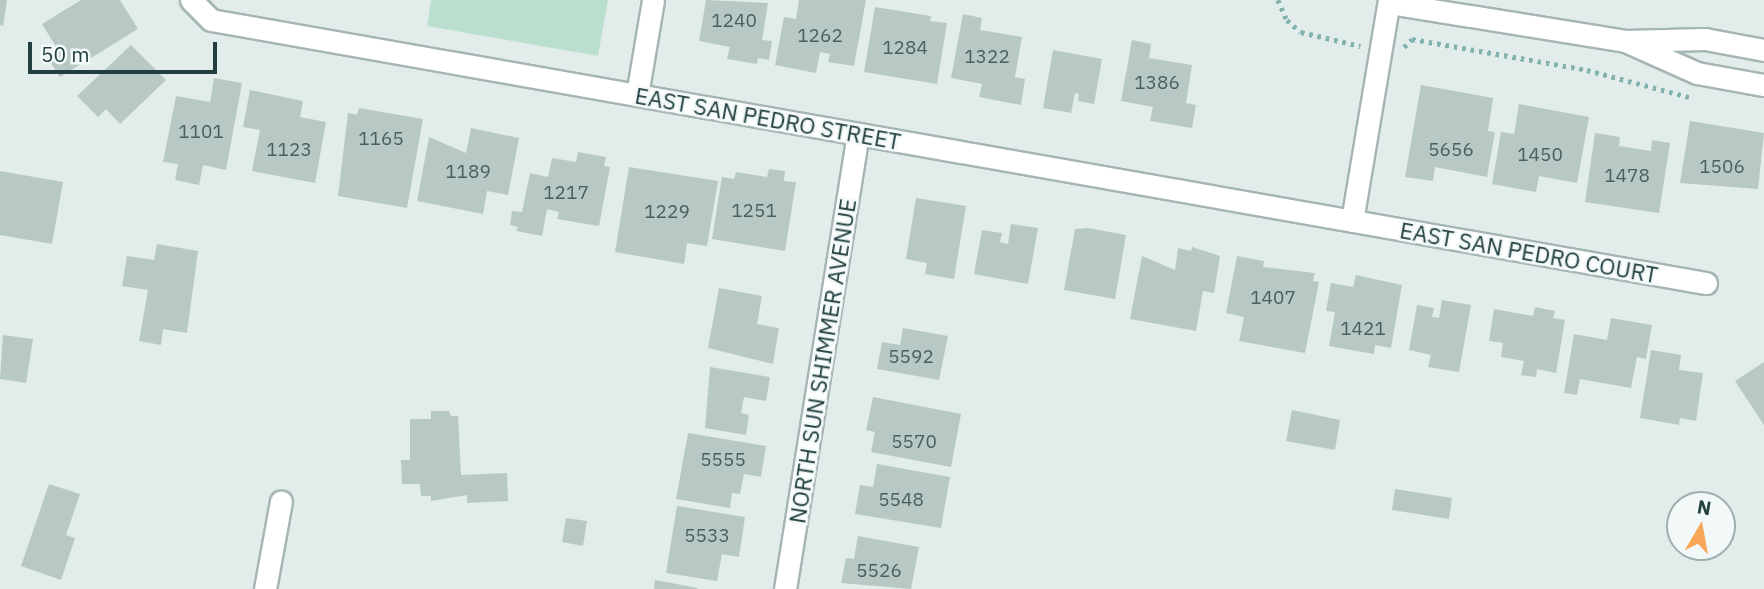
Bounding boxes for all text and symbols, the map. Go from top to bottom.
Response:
house number: 1240 [711,10,757,32]
house number: 1262 [797,25,843,47]
scale bar [32,28,220,72]
house number: 1284 [882,37,928,59]
text: 50 m [41,40,90,68]
house number: 1322 [964,46,1010,68]
house number: 1386 [1134,72,1180,94]
street label: EAST SAN PEDRO STREET [633,81,903,155]
house number: 1101 [178,121,224,143]
house number: 1165 [358,128,404,150]
house number: 1123 [266,139,312,161]
house number: 5656 [1428,139,1474,161]
house number: 1450 [1517,144,1563,166]
house number: 1506 [1699,156,1745,178]
house number: 1189 [445,161,491,183]
house number: 1478 [1604,165,1650,187]
house number: 1217 [543,182,589,204]
street label: NORTH SUN SHIMMER AVENUE [783,197,861,525]
house number: 1251 [731,200,777,222]
house number: 1229 [644,201,690,223]
street label: EAST SAN PEDRO COURT [1398,216,1660,288]
house number: 1407 [1250,287,1296,309]
house number: 1421 [1340,318,1386,340]
house number: 5592 [888,346,934,368]
house number: 5570 [891,431,937,453]
house number: 5555 [700,449,746,471]
house number: 5548 [878,489,924,511]
north arrow [1666,491,1736,561]
text: N [1695,494,1713,520]
house number: 5533 [684,525,730,547]
house number: 5526 [856,560,902,582]

